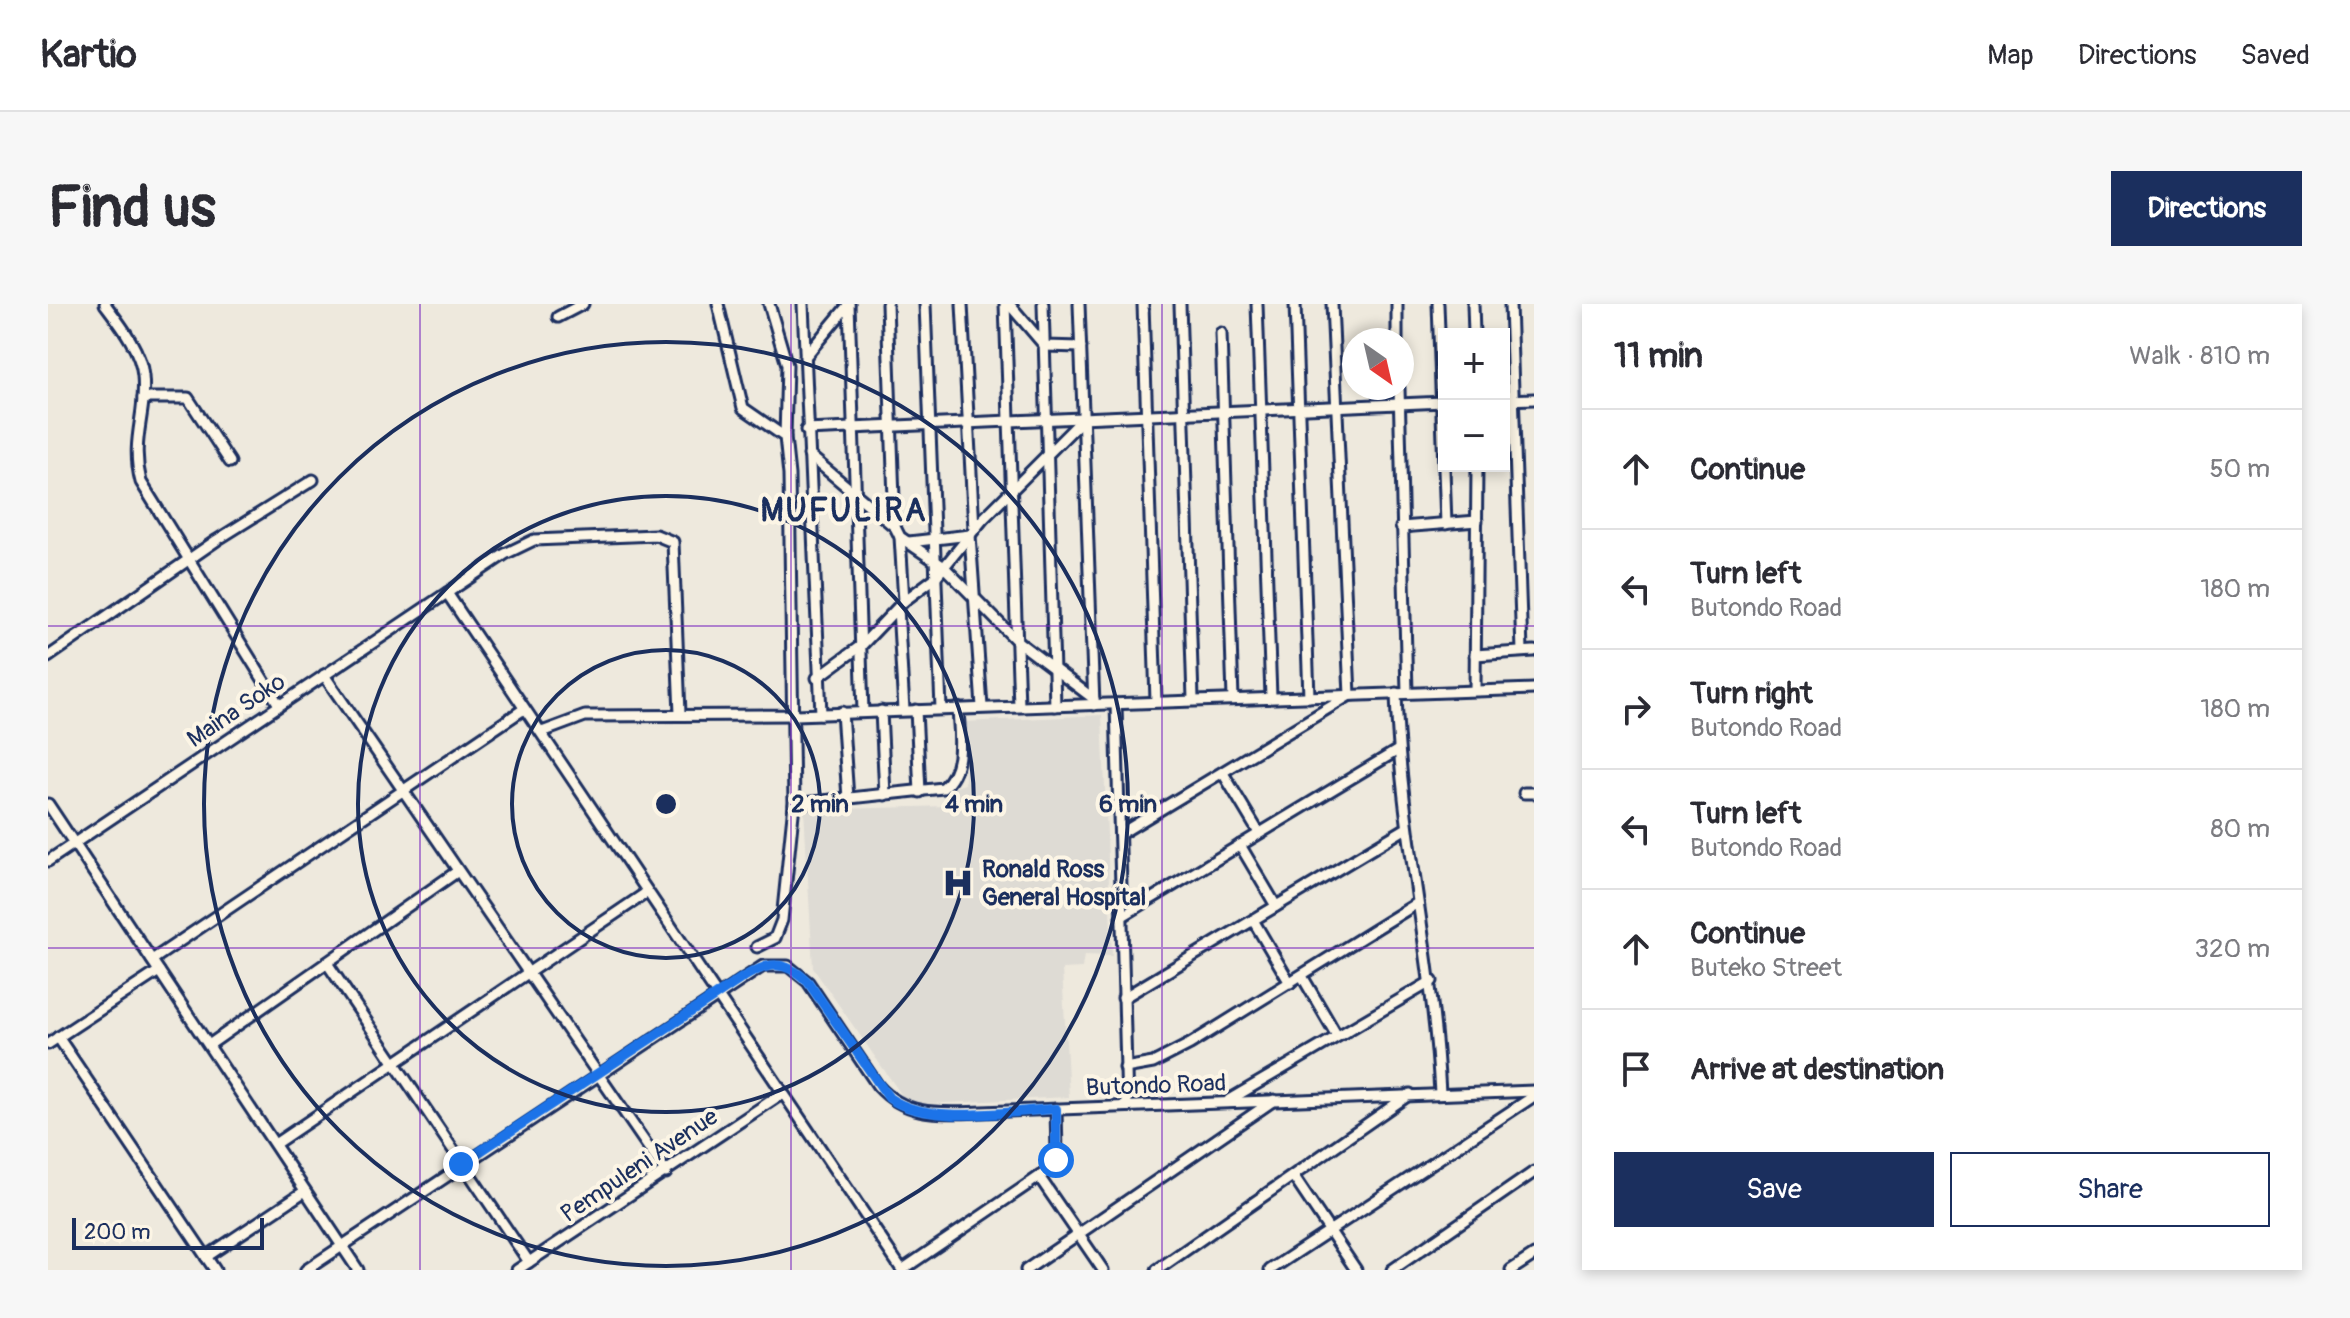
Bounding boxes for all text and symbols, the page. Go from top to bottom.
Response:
text: Kartio [40,31,137,79]
text: Map [1987,38,2034,73]
text: Directions [2078,38,2197,73]
text: Saved [2241,38,2310,73]
button: Directions [2111,171,2302,246]
text: Find us [48,174,216,243]
north arrow [1342,328,1414,400]
map controls [1438,328,1510,472]
button: + [1438,328,1510,400]
text: 11 min [1614,335,1703,378]
text: Walk · 810 m [2129,340,2270,372]
button: − [1438,400,1510,472]
icon: ahead [1614,447,1658,491]
text: Continue [1690,451,1805,488]
text: 50 m [2209,453,2270,485]
district label: MUFULIRA [760,491,928,531]
text: Turn left [1690,555,1801,592]
icon: left [1614,567,1658,611]
text: 180 m [2200,573,2270,605]
text: Butondo Road [1690,592,1842,624]
street label: Maina Soko [182,667,291,754]
text: Turn right [1690,675,1813,712]
icon: right [1614,687,1658,731]
text: 180 m [2200,693,2270,725]
text: Butondo Road [1690,712,1842,744]
centre of rings [652,790,680,818]
text: 2 min [791,790,849,819]
text: 4 min [945,790,1003,819]
text: 6 min [1099,790,1157,819]
text: Turn left [1690,795,1801,832]
icon: left [1614,807,1658,851]
text: 80 m [2210,813,2270,845]
text: Butondo Road [1690,832,1842,864]
place label: Ronald Ross General Hospital [982,855,1146,912]
hospital icon: Ronald Ross General Hospital [941,866,975,900]
text: Continue [1690,915,1805,952]
icon: ahead [1614,927,1658,971]
text: 320 m [2194,933,2270,965]
text: Buteko Street [1690,952,1842,984]
icon: arrive [1614,1047,1658,1091]
text: Arrive at destination [1690,1051,1944,1088]
street label: Butondo Road [1085,1069,1227,1102]
street label: Pempuleni Avenue [555,1102,724,1229]
route start [1038,1142,1074,1178]
route end [443,1146,479,1182]
button: Save [1614,1152,1934,1227]
button: Share [1950,1152,2270,1227]
scale bar [72,1214,264,1250]
text: 200 m [84,1218,151,1246]

